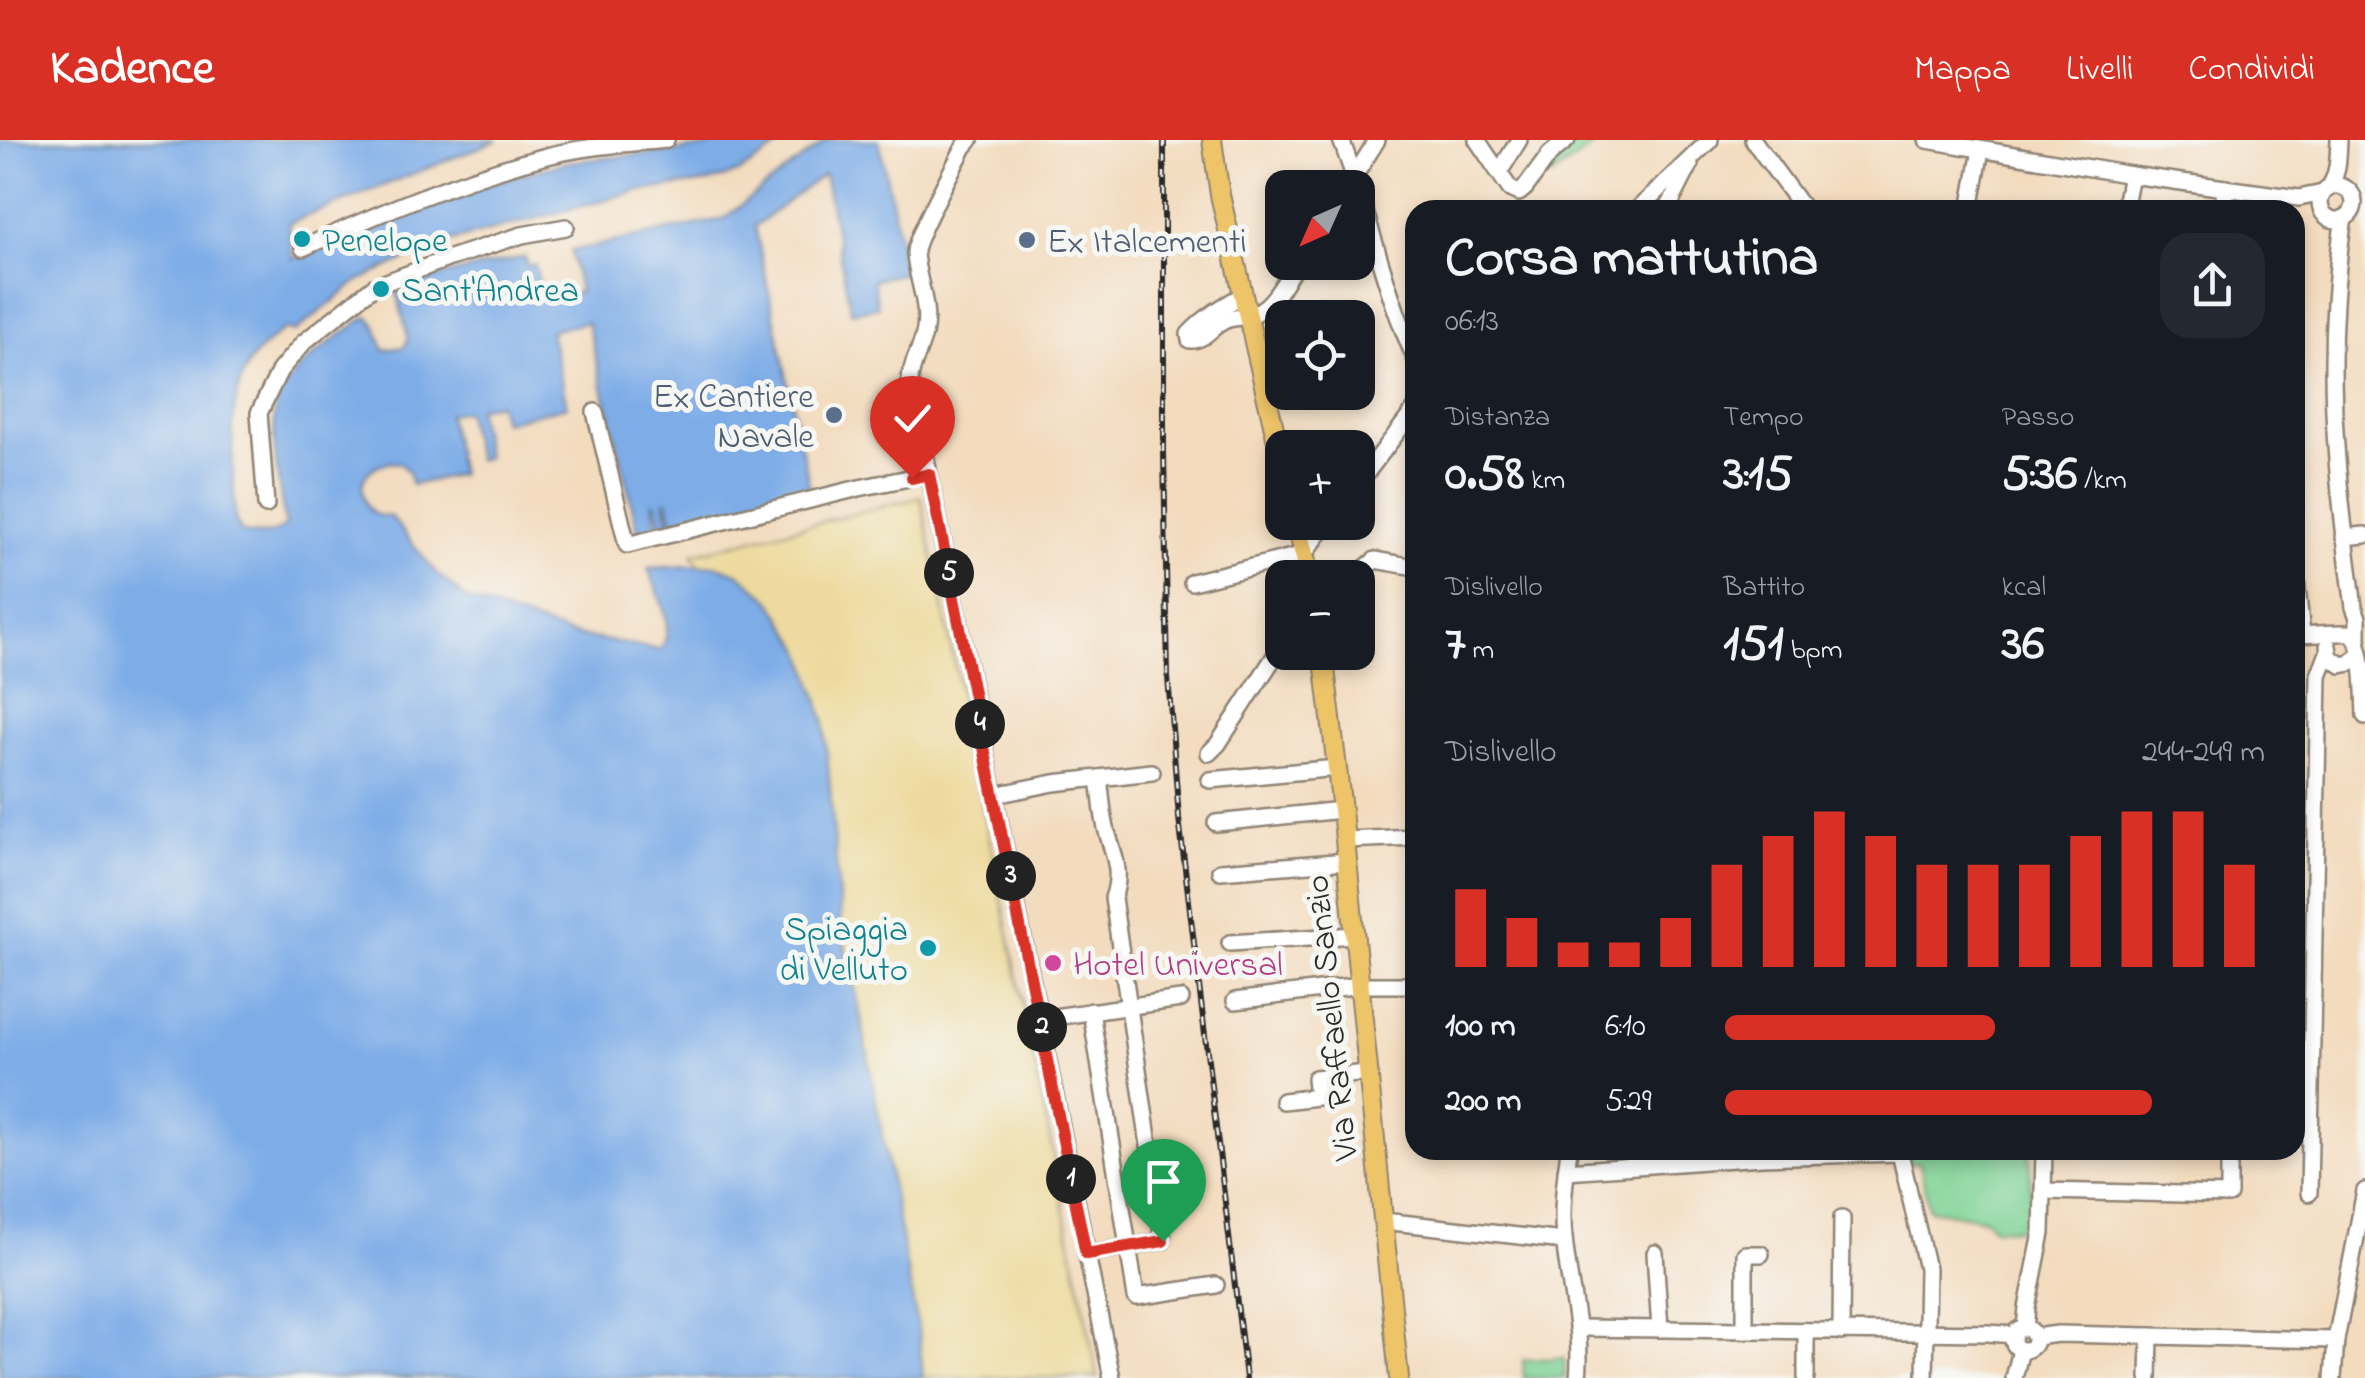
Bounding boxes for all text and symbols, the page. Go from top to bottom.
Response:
text: Kadence [50,35,214,105]
text: Mappa [1914,45,2011,96]
text: Livelli [2066,45,2134,96]
text: Condividi [2189,45,2315,96]
north arrow [1265,170,1375,280]
map controls [1265,170,1375,670]
place label: Penelope [322,217,448,268]
place label: Ex Italcementi [1047,218,1247,269]
text: Corsa mattutina [1445,221,1818,301]
marker: Penelope [291,228,313,250]
marker: Ex Italcementi [1016,229,1038,251]
button: share [2160,233,2265,338]
place label: Sant'Andrea [401,267,579,318]
marker: Sant'Andrea [370,278,392,300]
text: 06:13 [1445,299,1499,346]
button: locate [1265,300,1375,410]
place label: Ex Cantiere Navale [653,373,814,464]
pin [870,376,955,479]
icon: check [885,391,940,446]
text: Distanza [1445,398,1550,439]
text: Tempo [1723,398,1803,439]
text: Passo [2002,398,2074,439]
marker: Ex Cantiere Navale [823,404,845,426]
button: + [1265,430,1375,540]
text: 0.58 [1445,439,1524,512]
text: 3:15 [1723,439,1793,512]
text: 5:36 [2002,439,2077,512]
text: km [1524,461,1565,502]
text: /km [2077,461,2127,502]
pin: 5 [924,548,974,598]
text: 5 [941,552,957,593]
button: − [1265,560,1375,670]
text: Dislivello [1445,568,1543,609]
text: Battito [1723,568,1805,609]
text: kcal [2002,568,2046,609]
text: 7 [1445,609,1466,682]
text: 151 [1723,609,1784,682]
text: 36 [2002,609,2044,682]
text: m [1466,631,1494,672]
text: bpm [1784,631,1842,672]
pin: 4 [955,699,1005,749]
text: 4 [974,703,986,744]
text: Dislivello [1445,730,1557,777]
text: 244–249 m [2142,730,2265,777]
pin: 3 [986,851,1036,901]
text: 3 [1005,855,1017,896]
street label: Via Raffaello Sanzio [1293,872,1374,1164]
place label: Spiaggia di Velluto [780,906,908,997]
marker: Spiaggia di Velluto [917,937,939,959]
place label: Hotel Universal [1073,941,1283,992]
marker: Hotel Universal [1042,952,1064,974]
pin: 2 [1017,1002,1067,1052]
text: 100 m [1445,1004,1516,1051]
text: 6:10 [1605,1004,1646,1051]
text: 2 [1035,1006,1049,1047]
text: 200 m [1445,1079,1521,1126]
text: 5:29 [1605,1079,1652,1126]
pin [1121,1139,1206,1242]
pin: 1 [1046,1154,1096,1204]
icon: arrive [1136,1154,1191,1209]
text: 1 [1067,1158,1075,1199]

